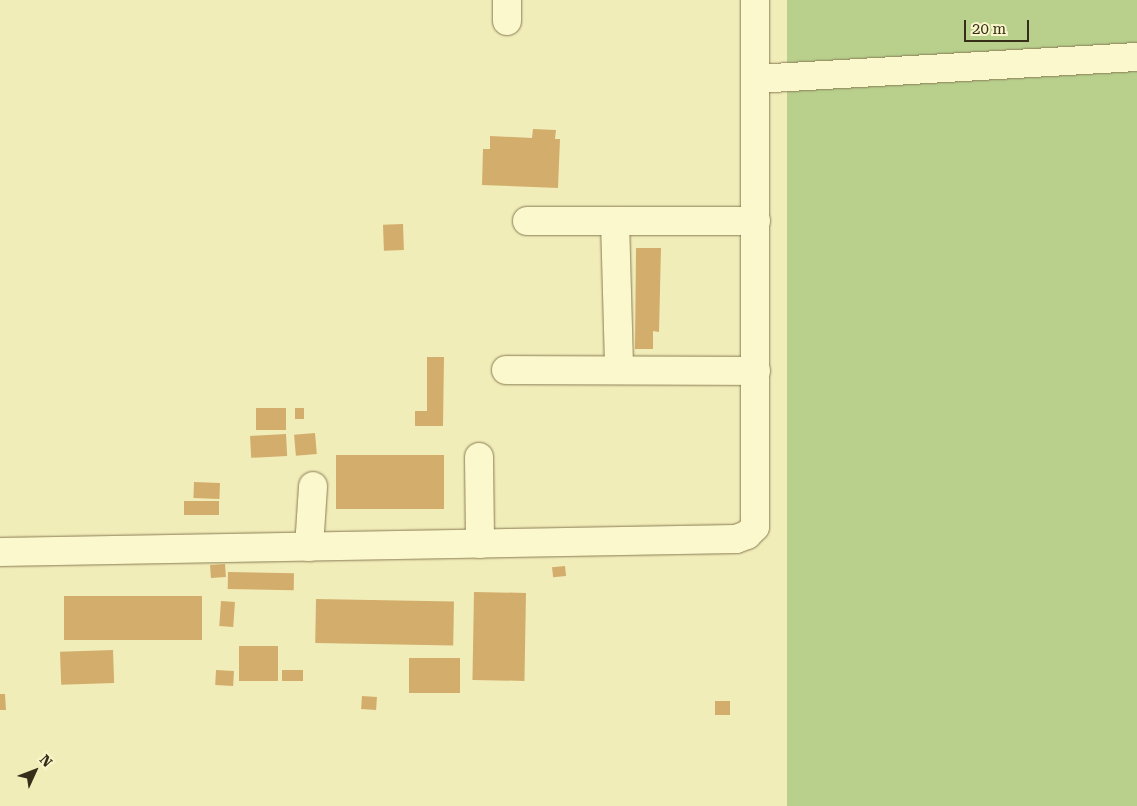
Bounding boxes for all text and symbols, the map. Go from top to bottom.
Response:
scale bar [967,10,1032,42]
text: 20 m [972,20,1006,38]
north arrow [10,746,60,796]
text: N [36,751,55,770]

